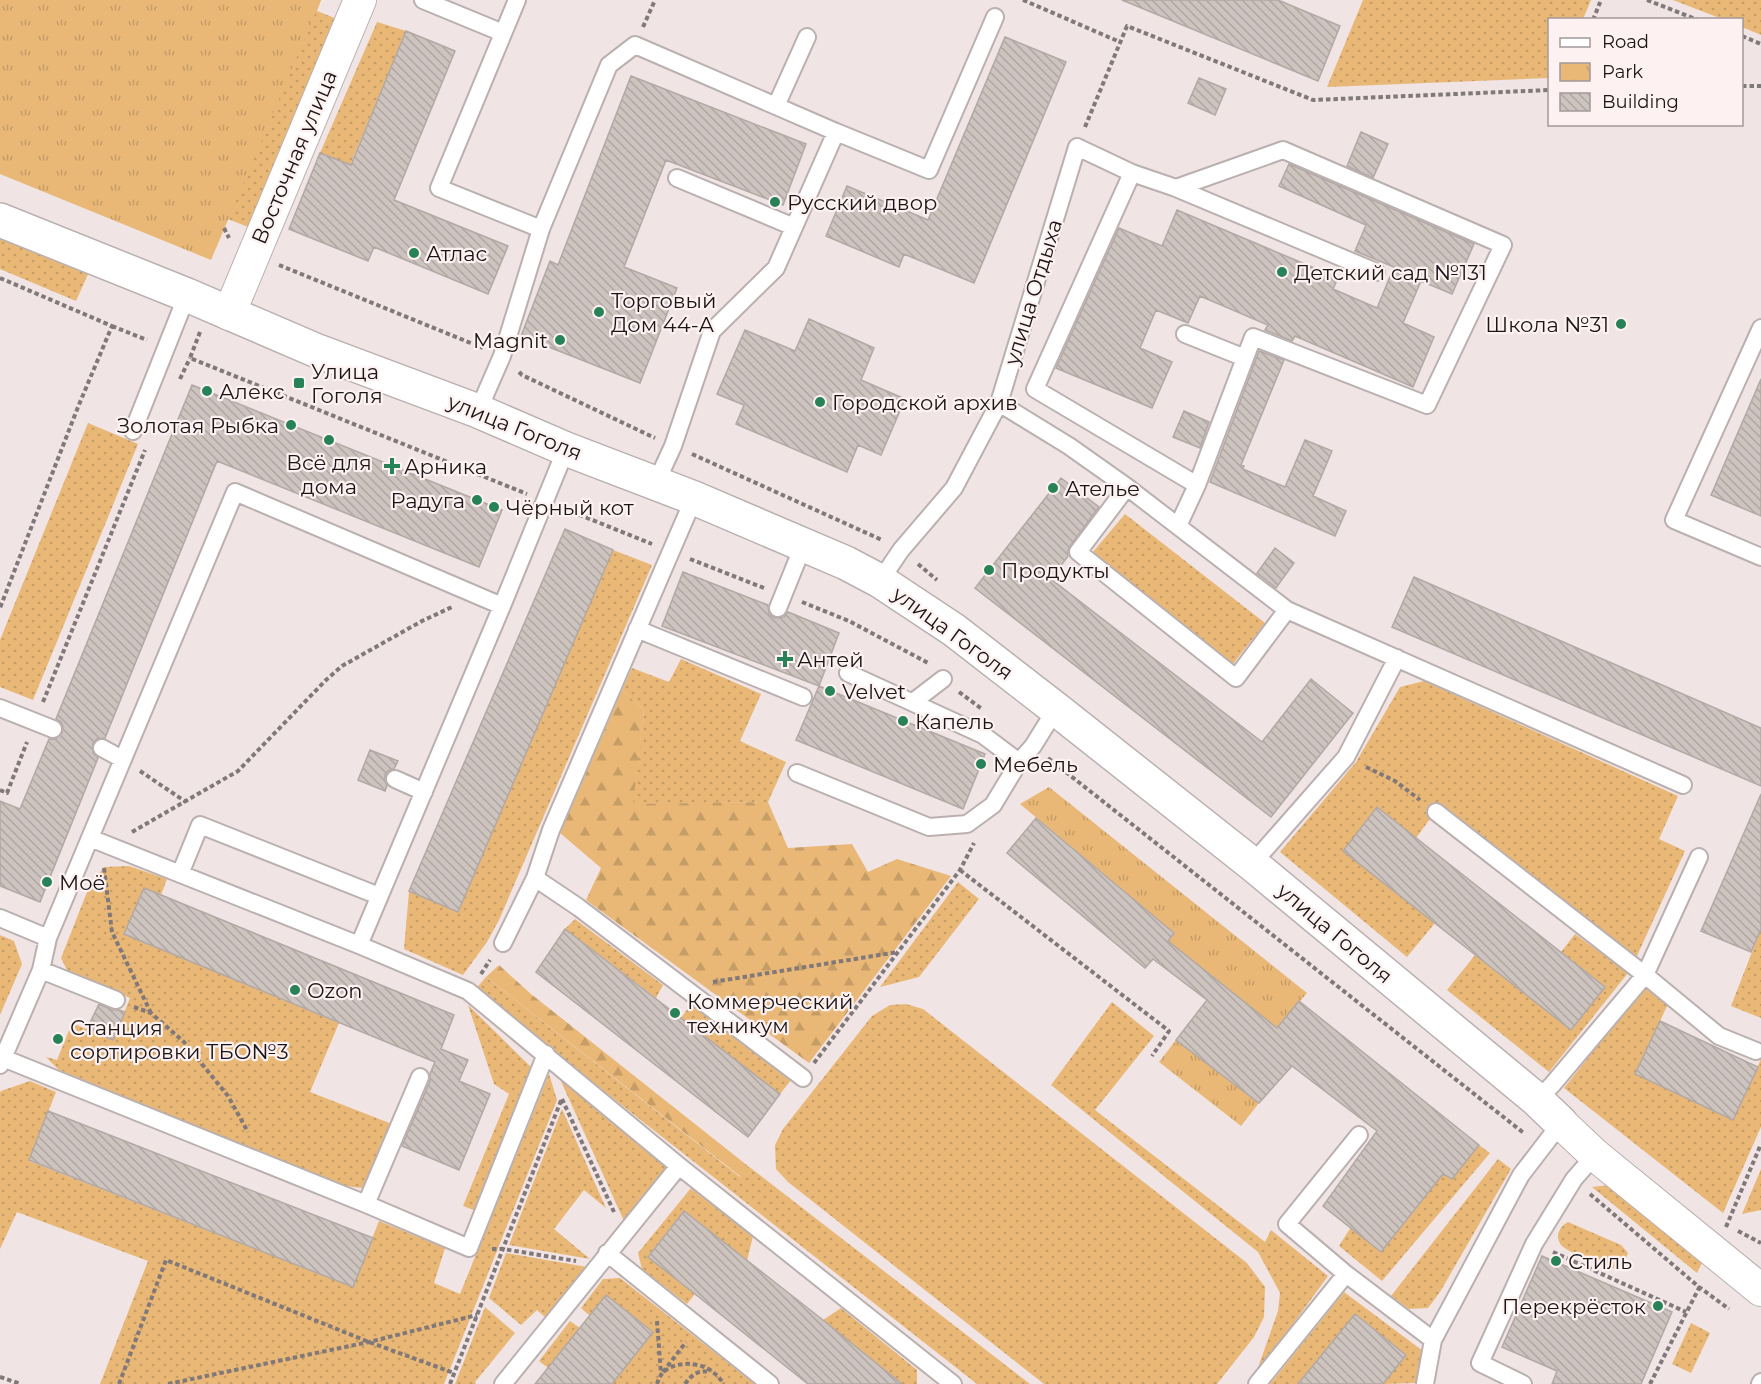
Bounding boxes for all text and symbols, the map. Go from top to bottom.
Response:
legend [1548,18,1743,126]
text: Road [1602,31,1649,53]
text: Park [1602,61,1643,83]
street label: Восточная улица [246,66,342,248]
text: Building [1602,91,1679,113]
place label: Русский двор [787,190,937,215]
marker: Русский двор [768,195,782,209]
street label: улица Отдыха [999,216,1067,369]
place label: Атлас [426,241,487,266]
marker: Атлас [407,246,421,260]
place label: Детский сад №131 [1294,260,1487,285]
marker: Детский сад №131 [1275,265,1289,279]
place label: Торговый Дом 44-А [611,288,717,337]
marker: Торговый Дом 44-А [592,305,606,319]
place label: Школа №31 [1485,312,1609,337]
marker: Школа №31 [1614,317,1628,331]
place label: Magnit [473,328,548,353]
marker: Magnit [553,333,567,347]
place label: Улица Гоголя [311,359,383,408]
marker: Улица Гоголя [292,376,306,390]
place label: Алекс [219,379,285,404]
marker: Алекс [200,384,214,398]
street label: улица Гоголя [443,388,586,465]
place label: Городской архив [832,390,1018,415]
marker: Городской архив [813,395,827,409]
place label: Золотая Рыбка [117,413,279,438]
marker: Золотая Рыбка [284,418,298,432]
marker: Всё для дома [322,433,336,447]
place label: Всё для дома [286,450,372,499]
place label: Арника [404,454,487,479]
marker: Арника [385,459,399,473]
place label: Ателье [1065,476,1140,501]
marker: Ателье [1046,481,1060,495]
place label: Радуга [391,488,465,513]
marker: Радуга [470,493,484,507]
place label: Чёрный кот [506,495,634,520]
marker: Чёрный кот [487,500,501,514]
place label: Продукты [1001,558,1110,583]
marker: Продукты [982,563,996,577]
street label: улица Гоголя [887,580,1018,685]
place label: Антей [797,647,864,672]
marker: Антей [778,652,792,666]
place label: Velvet [842,679,906,704]
marker: Velvet [823,684,837,698]
place label: Капель [915,709,994,734]
marker: Капель [896,714,910,728]
place label: Мебель [993,752,1078,777]
marker: Мебель [974,757,988,771]
place label: Моё [59,870,106,895]
marker: Моё [40,875,54,889]
street label: улица Гоголя [1272,877,1398,988]
place label: Ozon [307,978,363,1003]
marker: Ozon [288,983,302,997]
place label: Коммерческий техникум [687,989,854,1038]
marker: Коммерческий техникум [668,1006,682,1020]
place label: Станция сортировки ТБО№3 [70,1015,289,1064]
marker: Станция сортировки ТБО№3 [51,1032,65,1046]
place label: Стиль [1568,1249,1632,1274]
marker: Стиль [1549,1254,1563,1268]
place label: Перекрёсток [1502,1294,1646,1319]
marker: Перекрёсток [1651,1299,1665,1313]

